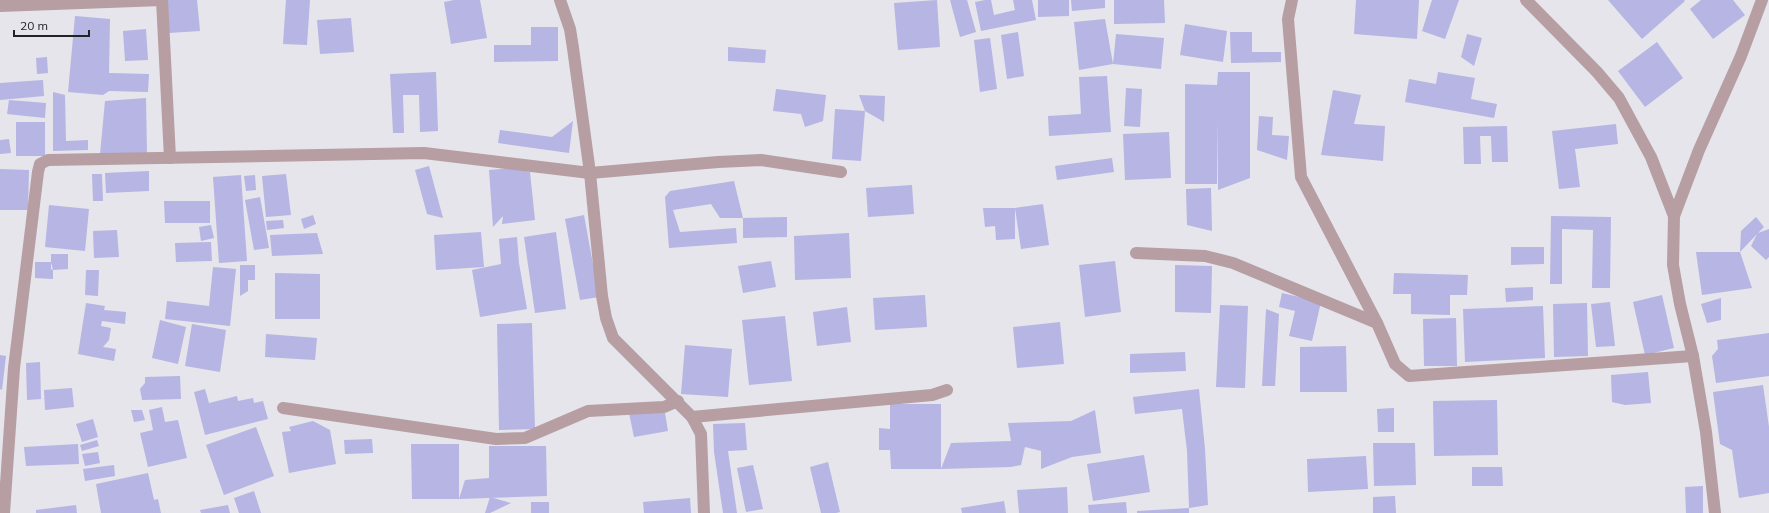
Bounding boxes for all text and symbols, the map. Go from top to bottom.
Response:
scale bar [14,12,89,38]
text: 20 m [20,18,48,33]

